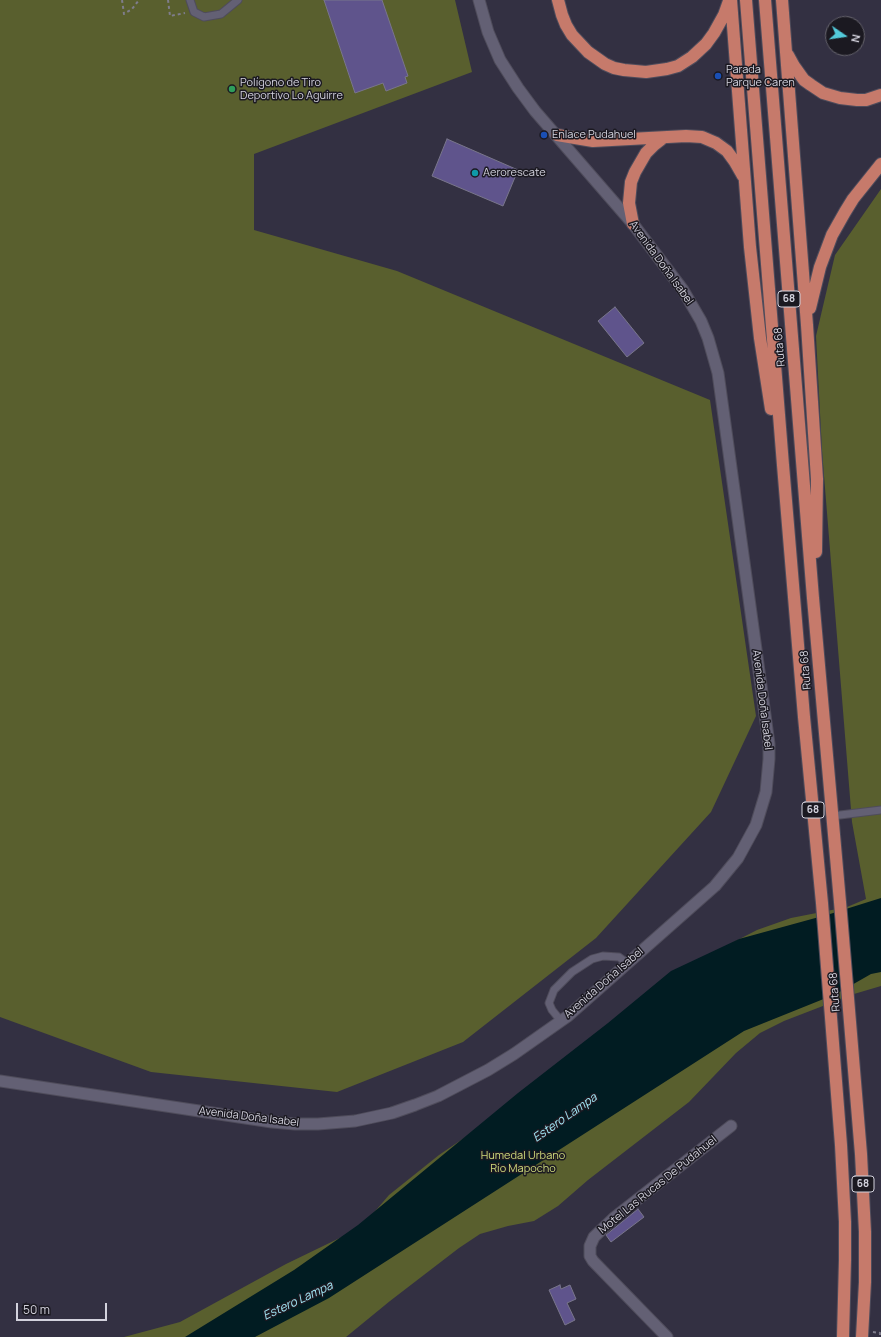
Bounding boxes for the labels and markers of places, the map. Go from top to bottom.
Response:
place label: Parada Parque Caren [726,63,795,89]
marker: Parada Parque Caren [713,71,723,81]
place label: Polígono de Tiro Deportivo Lo Aguirre [240,76,343,102]
marker: Polígono de Tiro Deportivo Lo Aguirre [227,84,237,94]
place label: Enlace Pudahuel [552,128,636,142]
marker: Enlace Pudahuel [539,130,549,140]
place label: Aerorescate [483,166,546,180]
marker: Aerorescate [470,168,480,178]

